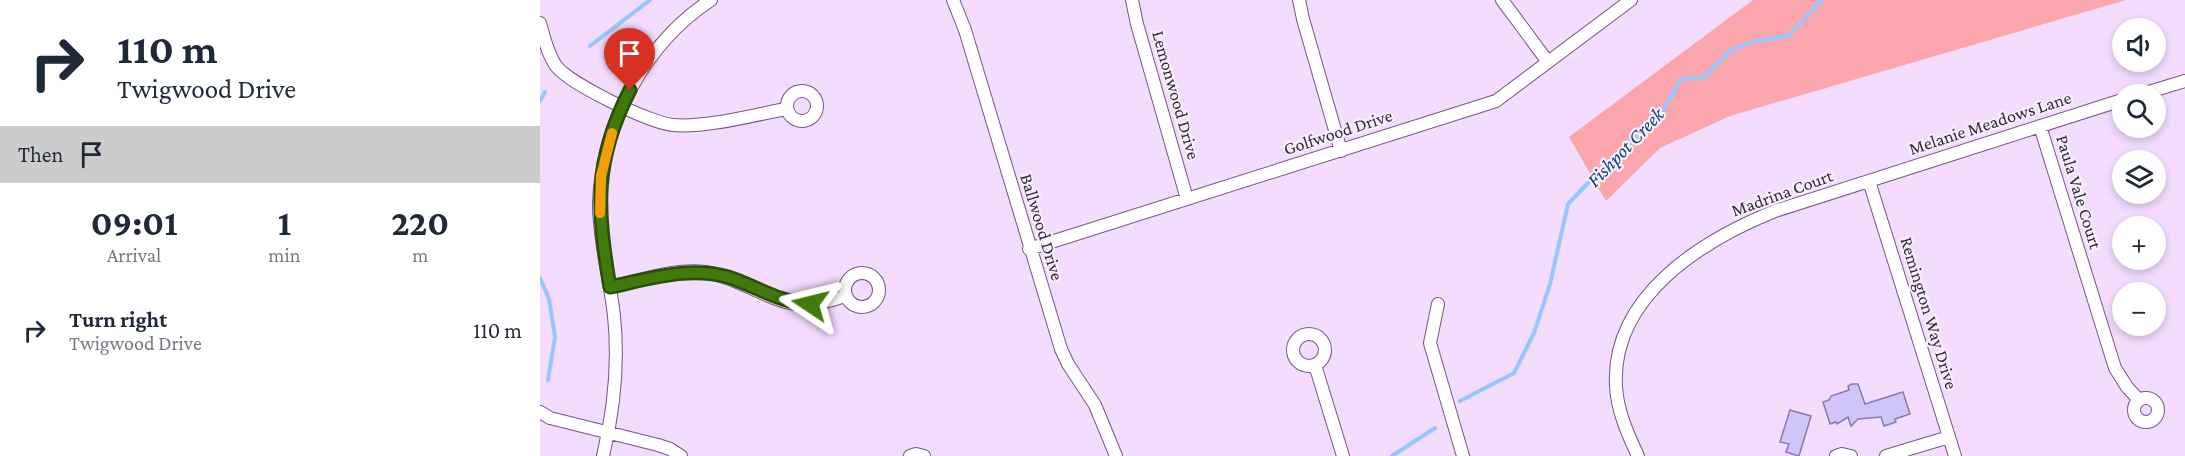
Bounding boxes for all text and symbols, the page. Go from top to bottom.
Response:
map controls [2112,18,2166,336]
button: sound [2112,18,2166,72]
icon: right [18,24,96,102]
text: 110 m [117,25,218,72]
pin [604,28,655,90]
street label: Lemonwood Drive [1148,28,1204,162]
icon: arrive [613,37,646,70]
text: Twigwood Drive [117,74,296,104]
button: search [2112,84,2166,138]
street label: Melanie Meadows Lane [1906,87,2074,159]
water label: Fishpot Creek [1582,102,1670,192]
street label: Golfwood Drive [1281,105,1395,159]
street label: Paula Vale Court [2052,133,2106,252]
icon: arrive [75,138,108,171]
text: Then [18,142,63,167]
button: layers [2112,150,2166,204]
street label: Madrina Court [1728,165,1836,221]
street label: Ballwood Drive [1016,171,1068,283]
text: 09:01 [91,203,178,243]
text: 1 [278,203,291,243]
text: 220 [391,203,449,243]
button: + [2112,216,2166,270]
street label: Remington Way Drive [1896,235,1962,391]
text: Arrival [107,244,161,266]
text: min [268,244,300,266]
text: m [412,244,428,266]
position arrow [778,272,842,336]
button: − [2112,282,2166,336]
text: Turn right [69,307,167,332]
icon: right [18,314,51,347]
text: 110 m [473,318,522,343]
text: Twigwood Drive [69,332,202,354]

